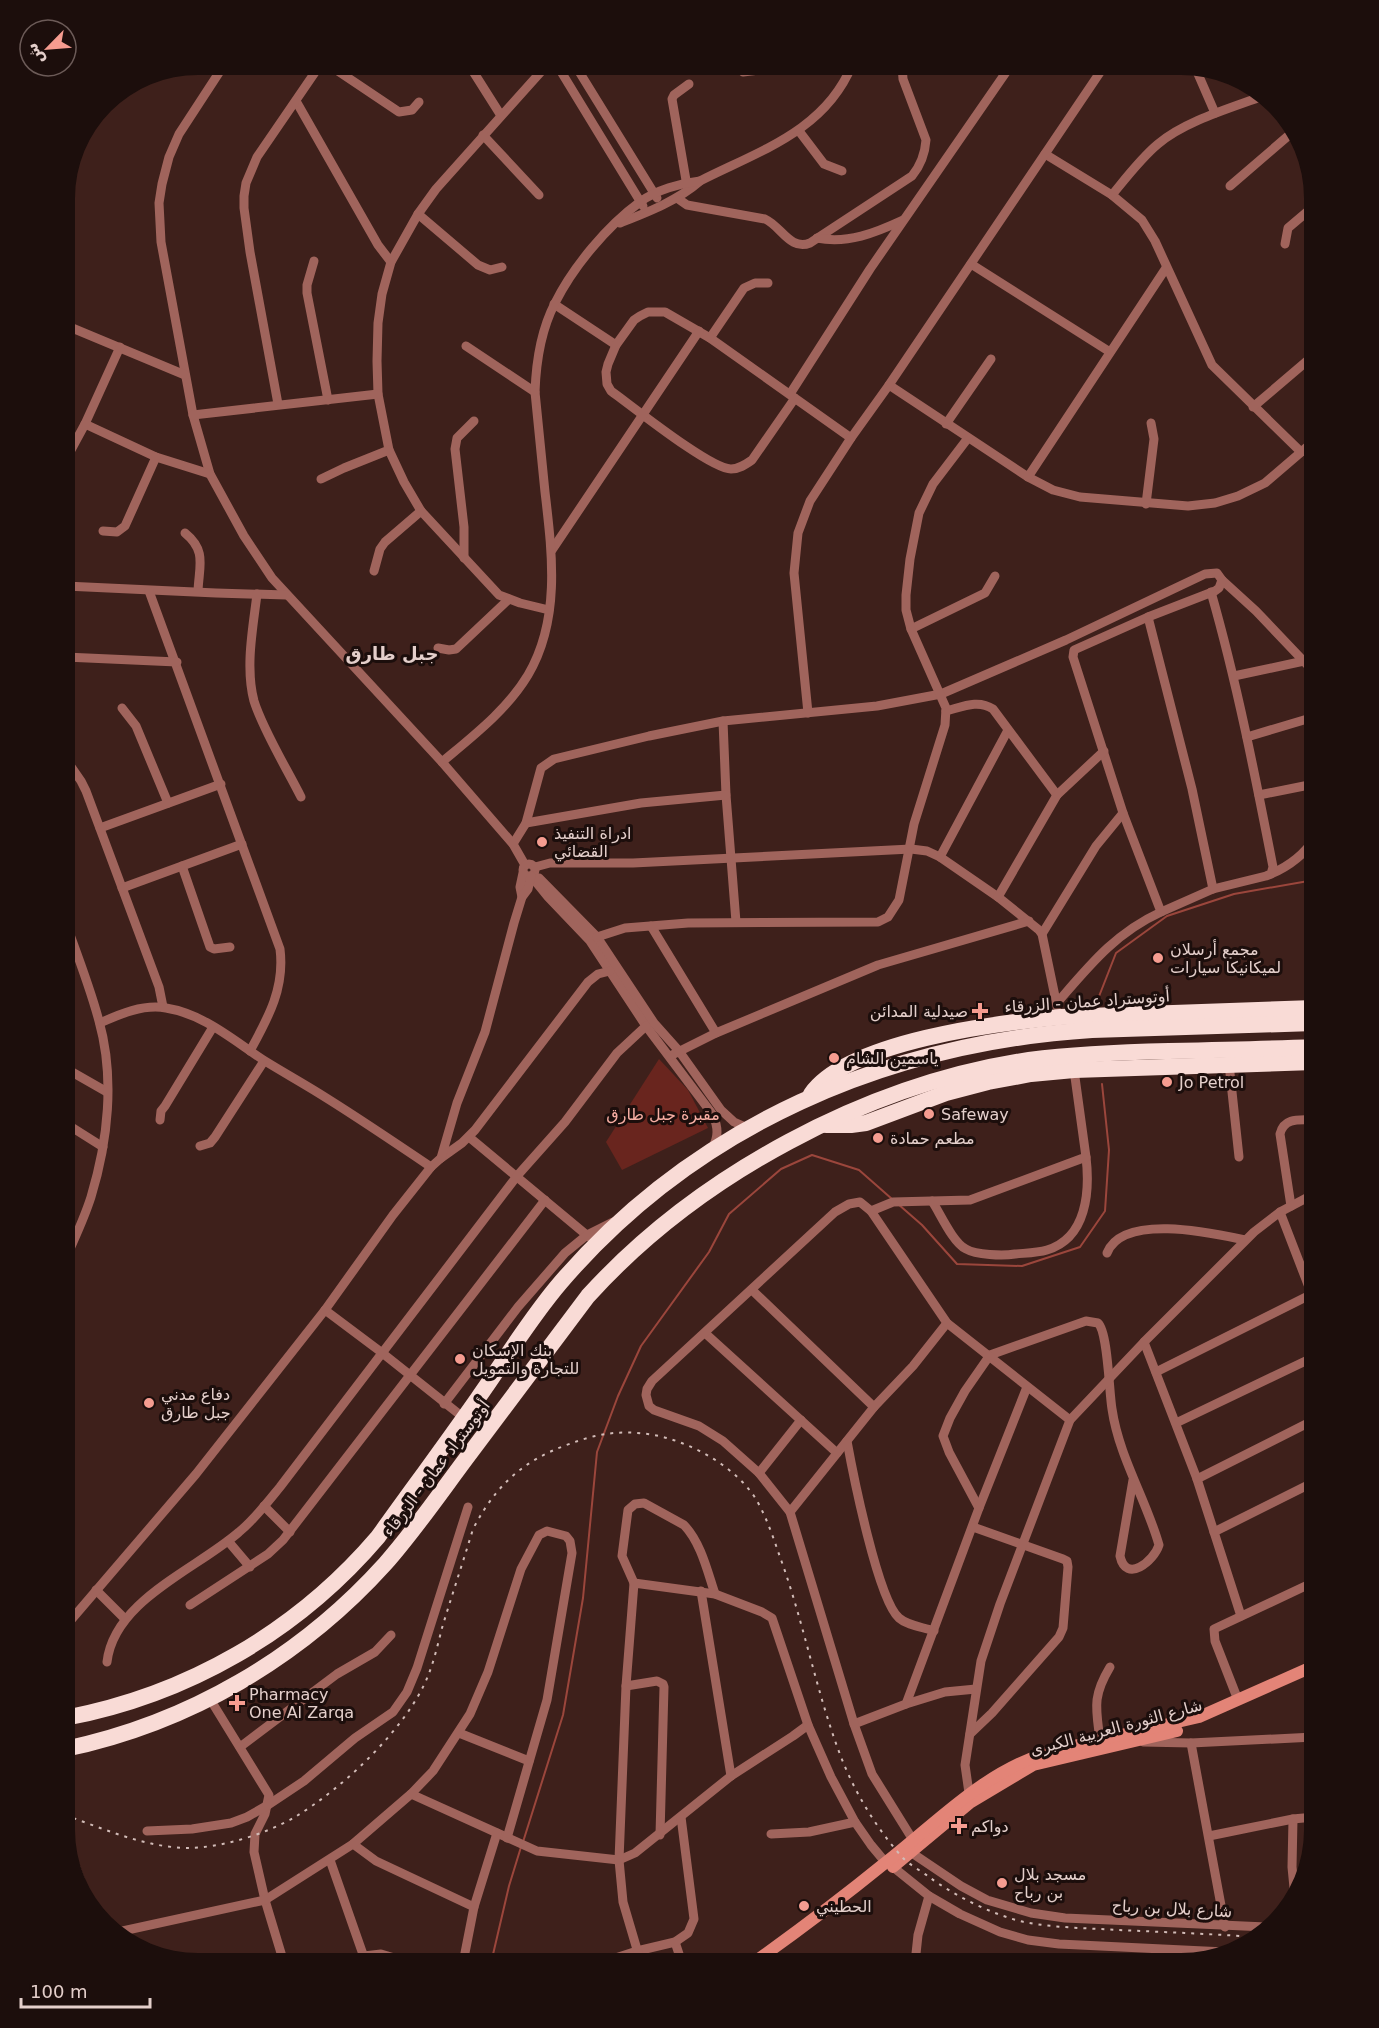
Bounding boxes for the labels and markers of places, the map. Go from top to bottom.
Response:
place label: ادراة التنفيذ القضائي [554,824,632,862]
marker: ادراة التنفيذ القضائي [535,835,549,849]
place label: مجمع أرسلان لميكانيكا سيارات [1170,939,1281,978]
marker: مجمع أرسلان لميكانيكا سيارات [1151,951,1165,965]
place label: صيدلية المدائن [870,1002,968,1022]
marker: صيدلية المدائن [973,1004,987,1018]
place label: ياسمين الشام [846,1049,938,1069]
marker: ياسمين الشام [827,1051,841,1065]
place label: Jo Petrol [1178,1073,1244,1092]
marker: Jo Petrol [1160,1075,1174,1089]
place label: Safeway [941,1105,1009,1124]
marker: Safeway [922,1107,936,1121]
place label: مطعم حمادة [890,1129,975,1148]
marker: مطعم حمادة [871,1131,885,1145]
place label: بنك الإسكان للتجارة والتمويل [472,1341,579,1379]
marker: بنك الإسكان للتجارة والتمويل [453,1352,467,1366]
place label: دفاع مدني جبل طارق [161,1385,231,1423]
marker: دفاع مدني جبل طارق [142,1396,156,1410]
place label: Pharmacy One Al Zarqa [249,1685,354,1722]
marker: Pharmacy One Al Zarqa [230,1696,244,1710]
place label: دواكم [971,1817,1009,1837]
marker: دواكم [952,1819,966,1833]
place label: مسجد بلال بن رباح [1014,1865,1086,1903]
marker: مسجد بلال بن رباح [995,1876,1009,1890]
place label: الحطيني [816,1897,872,1917]
marker: الحطيني [797,1899,811,1913]

